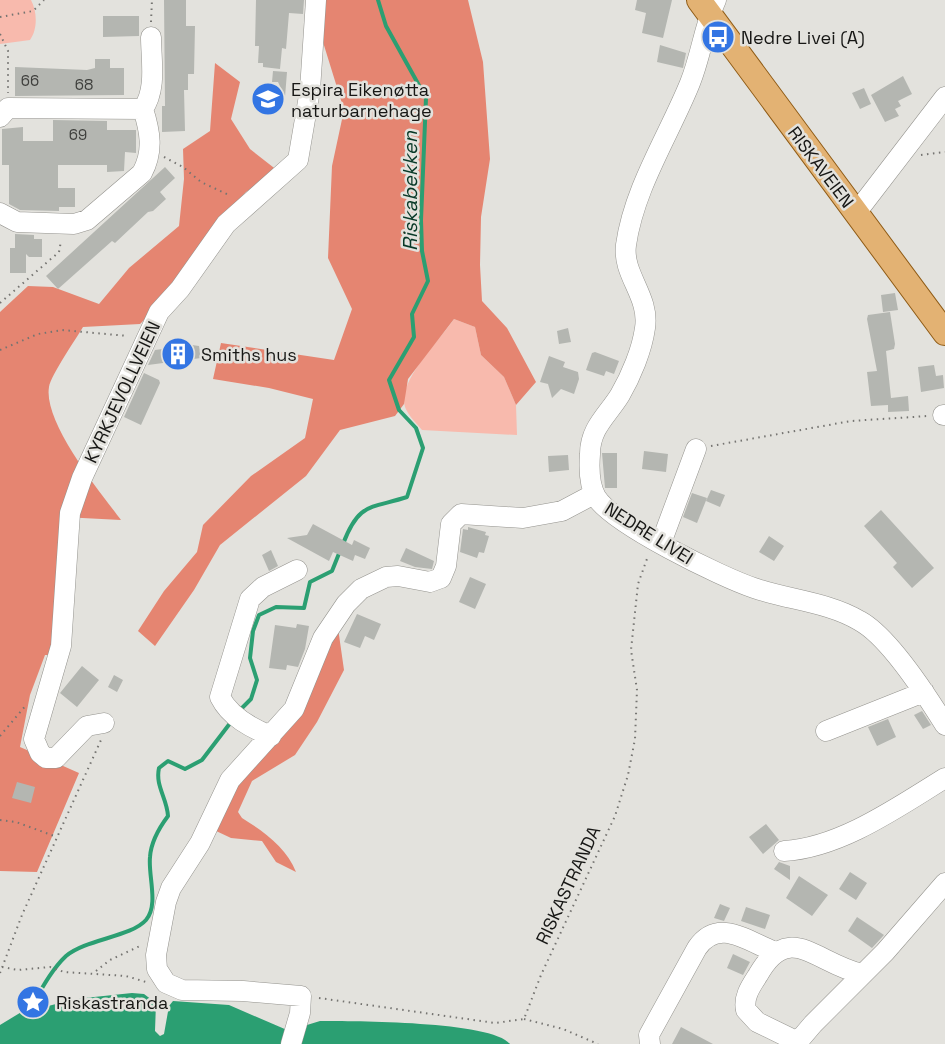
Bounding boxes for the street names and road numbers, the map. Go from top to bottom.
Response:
street label: RISKAVEIEN [783,122,859,212]
street label: KYRKJEVOLLVEIEN [79,317,165,467]
street label: NEDRE LIVEI [600,497,698,569]
street label: RISKASTRANDA [531,822,605,948]

